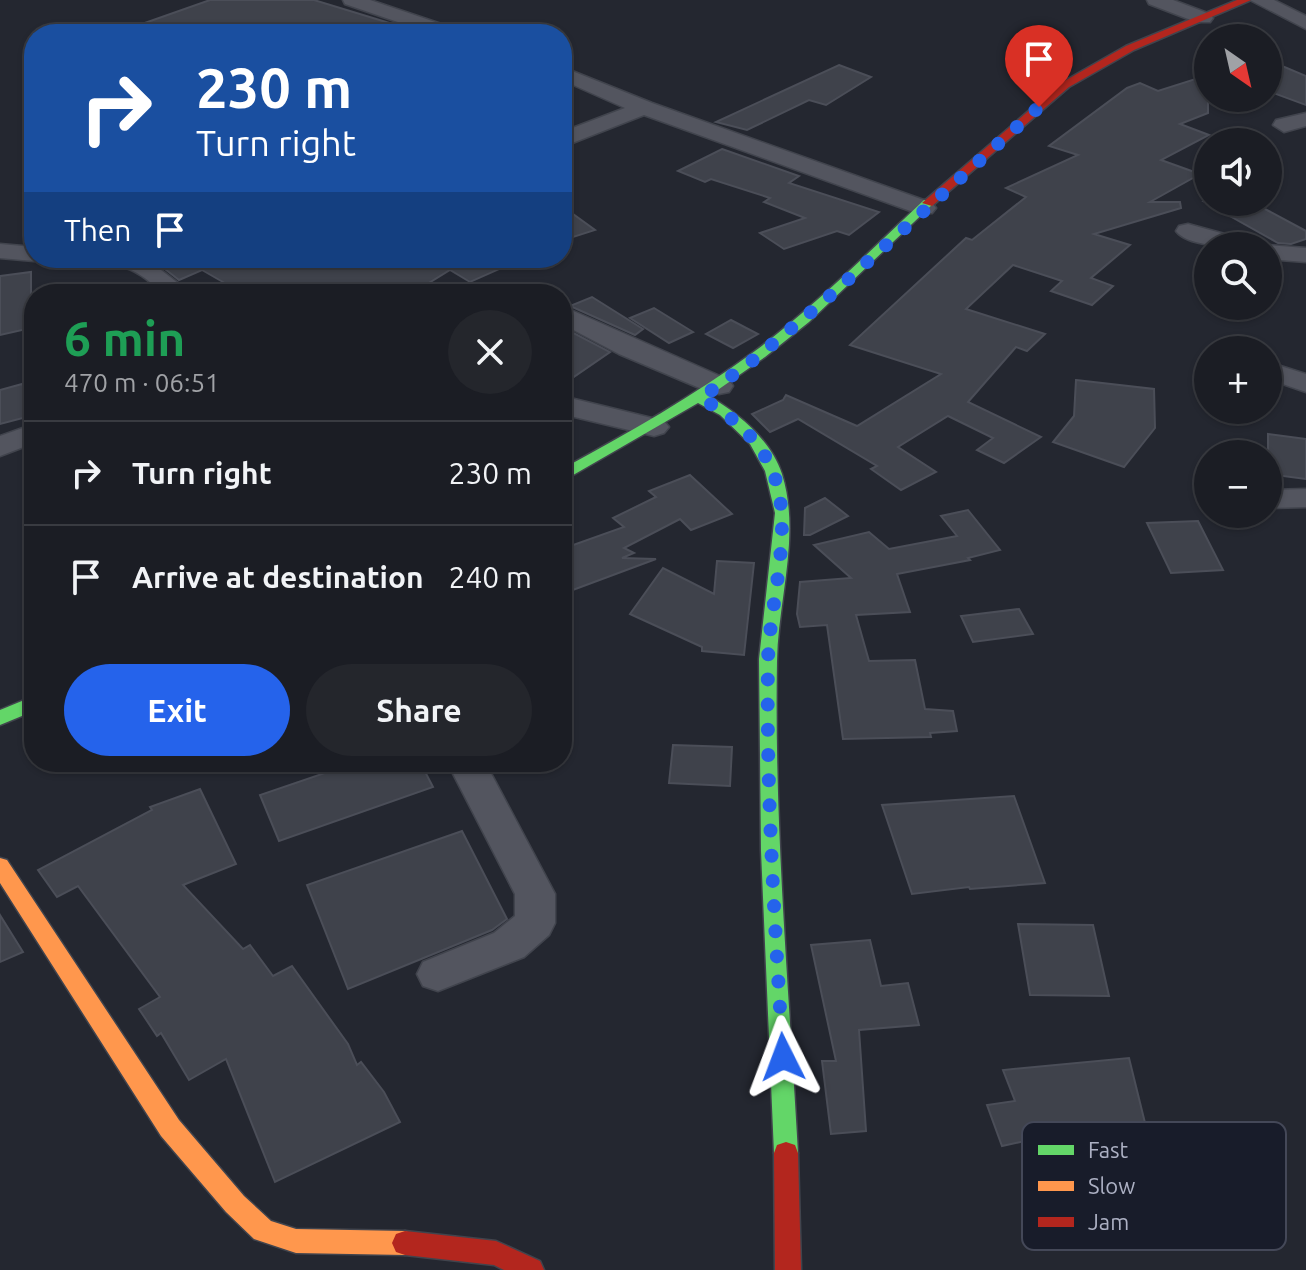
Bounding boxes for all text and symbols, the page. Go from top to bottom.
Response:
north arrow [1194,24,1282,112]
map controls [1194,24,1282,528]
pin [1005,25,1073,107]
icon: arrive [1017,37,1061,81]
icon: right [64,56,168,160]
text: 230 m [196,56,352,119]
text: Turn right [196,122,356,163]
button: sound [1194,128,1282,216]
icon: arrive [148,208,192,252]
text: Then [64,213,132,247]
button: search [1194,232,1282,320]
button: close [448,310,532,394]
text: 6 min [64,311,185,365]
button: + [1194,336,1282,424]
text: 470 m · 06:51 [64,368,220,397]
button: − [1194,440,1282,528]
icon: right [64,451,108,495]
text: Turn right [132,456,272,490]
text: 230 m [448,456,532,490]
icon: arrive [64,555,108,599]
text: Arrive at destination [132,560,424,594]
text: 240 m [448,560,532,594]
button: Exit [64,664,290,756]
button: Share [306,664,532,756]
position arrow [741,1015,825,1099]
legend [1022,1122,1286,1250]
text: Fast [1088,1137,1129,1162]
text: Slow [1088,1173,1135,1198]
text: Jam [1088,1209,1129,1234]

